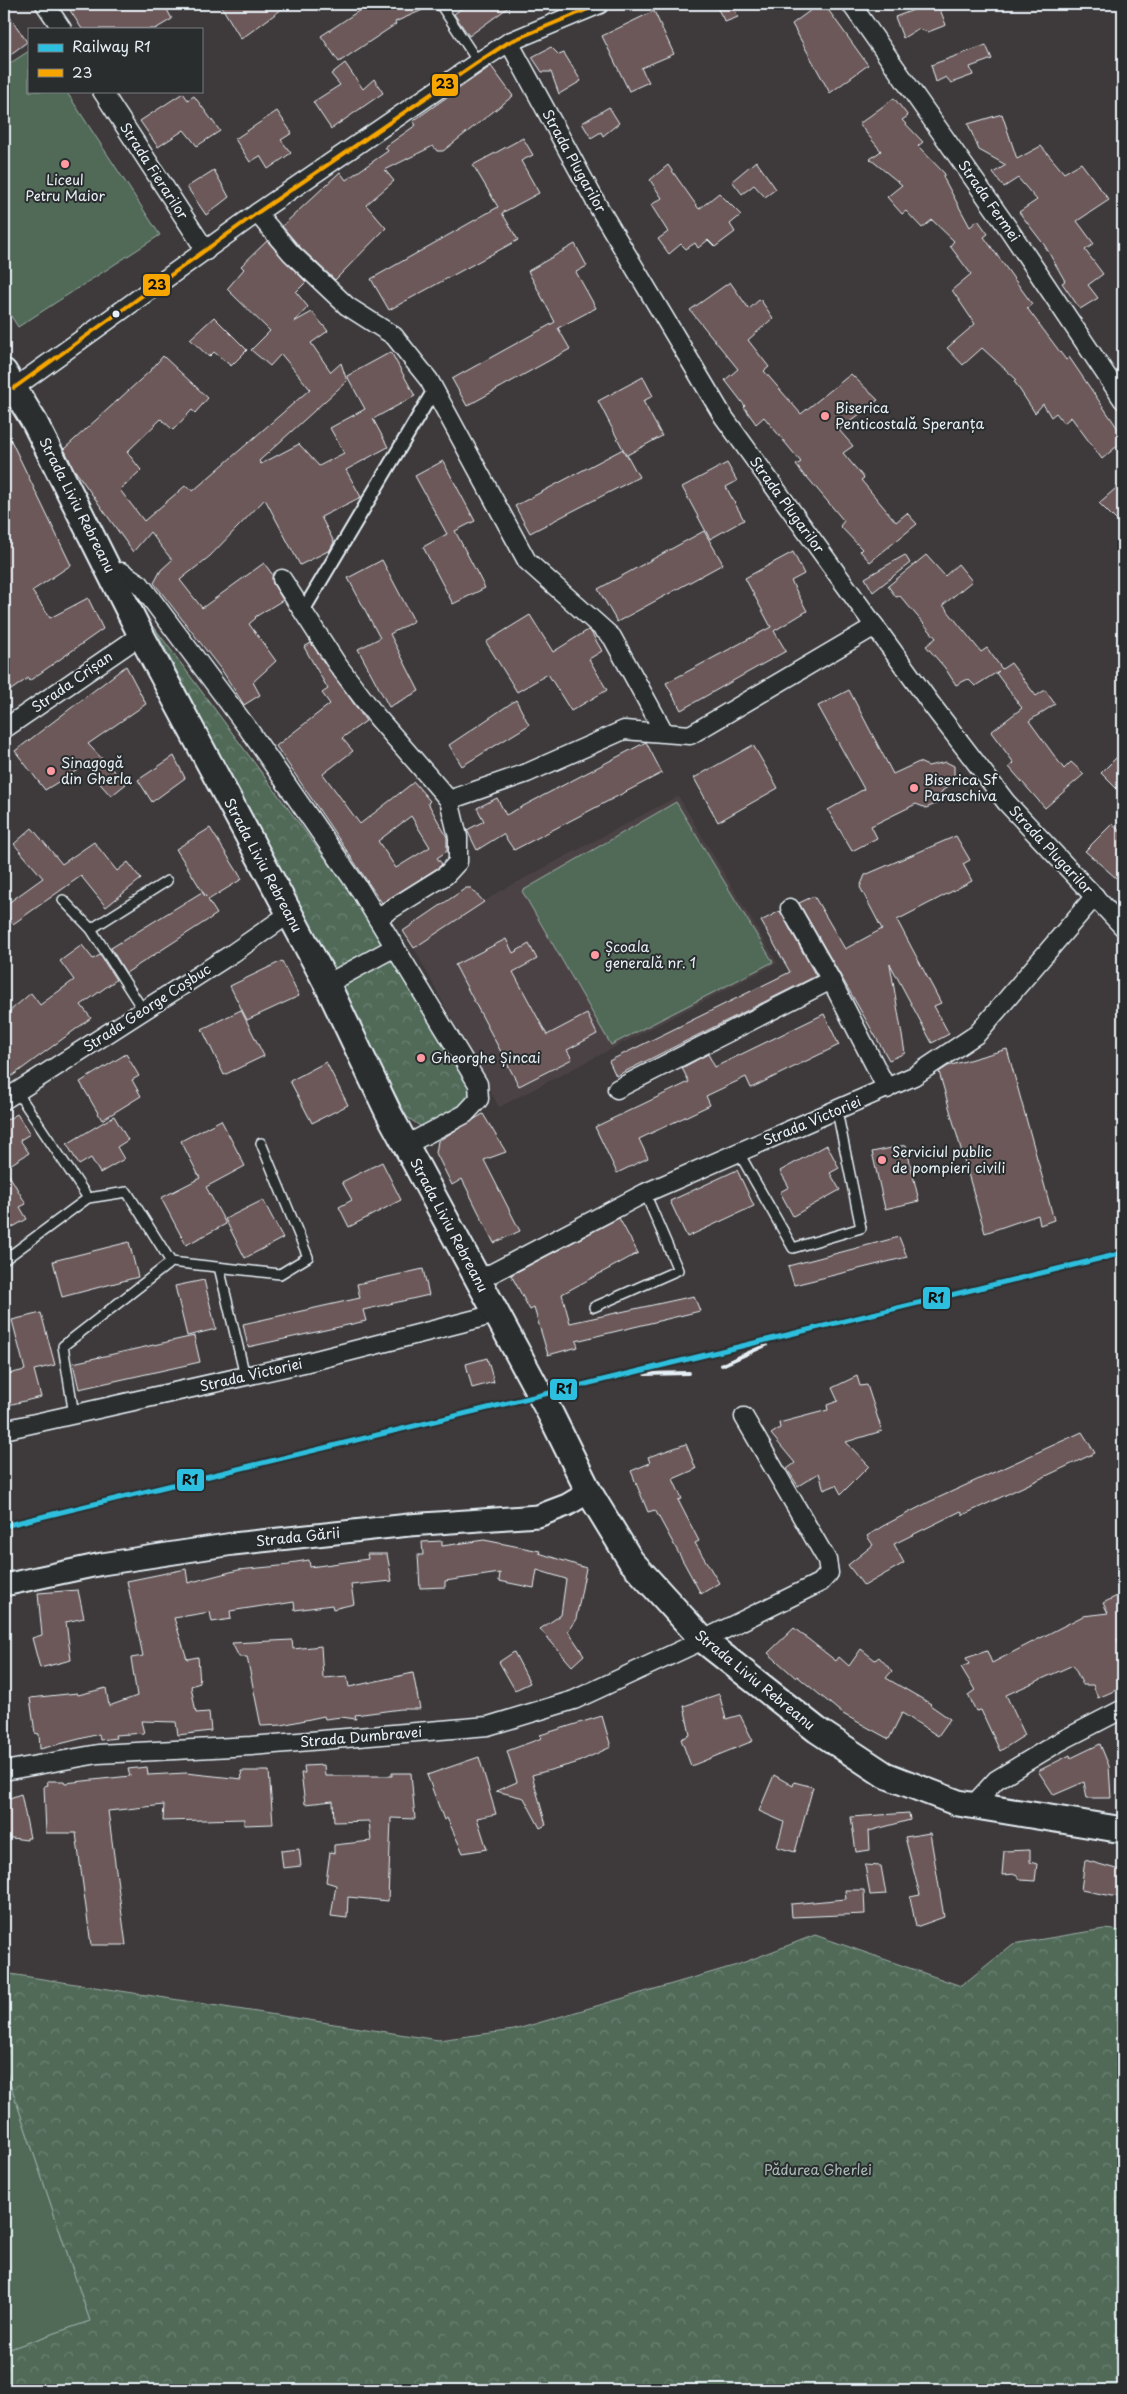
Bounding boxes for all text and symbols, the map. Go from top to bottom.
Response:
legend [28,28,202,92]
text: Railway R1 [72,34,151,57]
text: 23 [72,60,92,83]
line badge: 23 [431,73,459,97]
text: 23 [436,73,454,94]
street label: Strada Plugarilor [537,105,612,217]
street label: Strada Fierarilor [115,118,194,224]
street label: Strada Fermei [953,156,1025,246]
marker: Liceul Petru Maior [59,158,71,170]
place label: Liceul Petru Maior [25,169,105,206]
line badge: 23 [142,273,171,297]
text: 23 [148,274,166,295]
unlabelled marker [111,309,121,319]
place label: Biserica Penticostală Speranța [835,397,984,434]
marker: Biserica Penticostală Speranța [819,410,831,422]
street label: Strada Liviu Rebreanu [34,433,121,576]
street label: Strada Plugarilor [745,452,830,558]
street label: Strada Crișan [27,646,116,717]
place label: Sinagogă din Gherla [61,752,132,789]
marker: Sinagogă din Gherla [45,765,57,777]
place label: Biserica Sf Paraschiva [924,769,998,806]
marker: Biserica Sf Paraschiva [908,782,920,794]
street label: Strada Liviu Rebreanu [219,794,308,936]
street label: Strada Plugarilor [1004,800,1099,899]
place label: Școala generală nr. 1 [605,936,696,973]
marker: Școala generală nr. 1 [589,949,601,961]
street label: Strada George Coșbuc [79,958,215,1057]
place label: Gheorghe Șincai [431,1047,541,1068]
marker: Gheorghe Șincai [415,1052,427,1064]
street label: Strada Victoriei [759,1090,864,1151]
place label: Serviciul public de pompieri civili [892,1141,1005,1178]
street label: Strada Liviu Rebreanu [405,1154,494,1296]
marker: Serviciul public de pompieri civili [876,1154,888,1166]
line badge: R1 [922,1286,951,1310]
text: R1 [928,1287,945,1308]
street label: Strada Victoriei [197,1352,305,1397]
line badge: R1 [549,1378,578,1401]
text: R1 [556,1378,573,1399]
line badge: R1 [176,1468,205,1492]
text: R1 [182,1469,199,1490]
street label: Strada Gării [255,1522,341,1551]
street label: Strada Liviu Rebreanu [691,1624,820,1735]
street label: Strada Dumbravei [299,1721,423,1752]
park label: Pădurea Gherlei [764,2159,872,2180]

